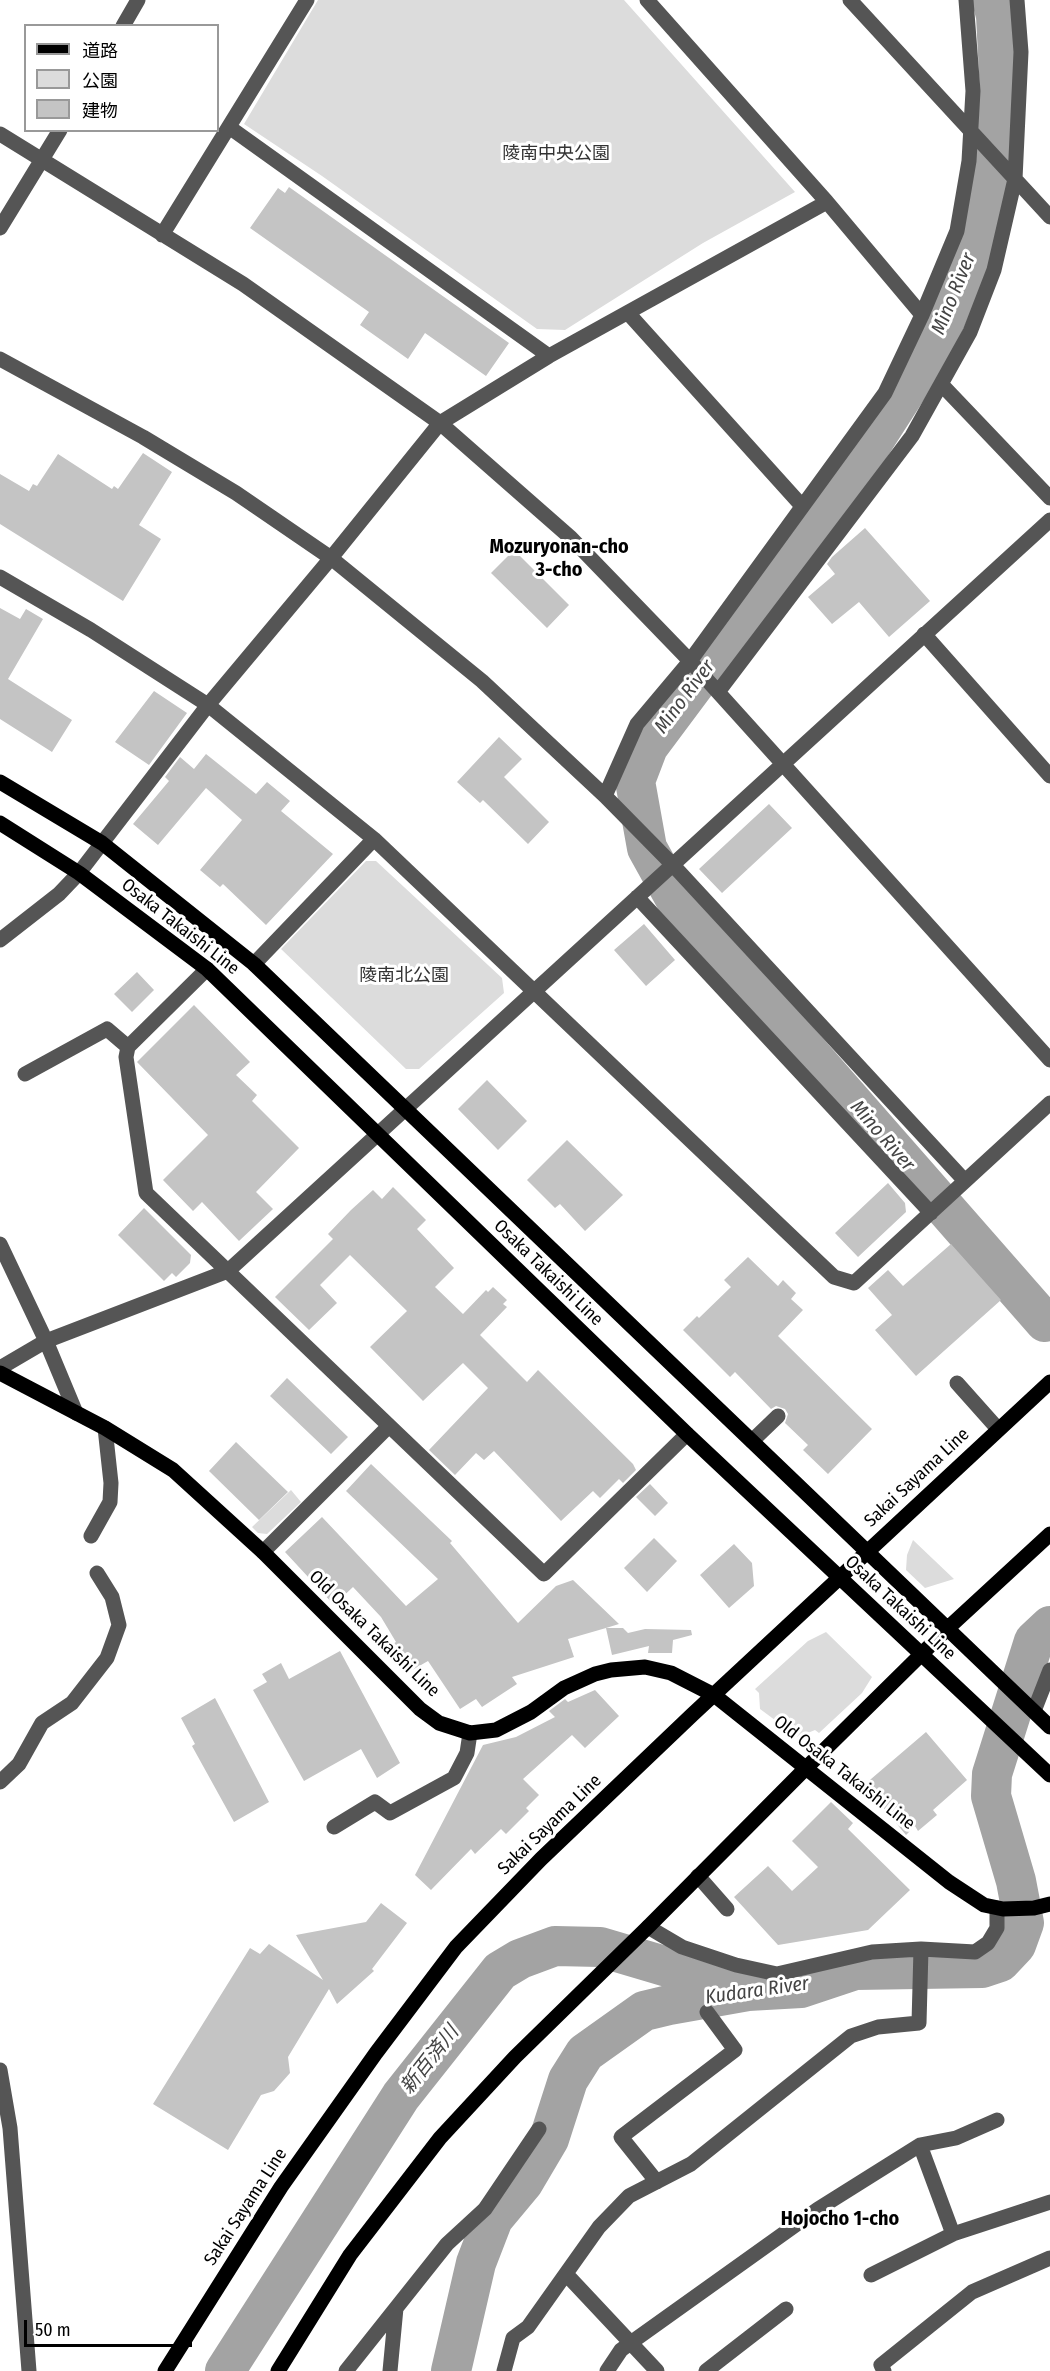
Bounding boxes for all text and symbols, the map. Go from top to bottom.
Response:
legend [24,24,219,132]
text: 道路 [82,40,118,62]
text: 公園 [82,70,118,92]
text: 建物 [82,100,118,122]
park label: 陵南中央公園 [502,143,610,165]
water label: Mino River [927,250,981,338]
district label: Mozuryonan-cho 3-cho [489,535,629,582]
water label: Mino River [650,656,720,738]
street label: Osaka Takaishi Line [117,874,243,980]
park label: 陵南北公園 [359,965,449,987]
water label: Mino River [845,1096,919,1176]
street label: Osaka Takaishi Line [489,1215,607,1331]
street label: Sakai Sayama Line [860,1424,974,1532]
street label: Osaka Takaishi Line [840,1551,960,1665]
street label: Old Osaka Takaishi Line [304,1566,444,1702]
street label: Old Osaka Takaishi Line [769,1711,919,1835]
street label: Sakai Sayama Line [494,1770,606,1880]
water label: Kudara River [704,1972,810,2010]
water label: 新百済川 [396,2021,464,2099]
street label: Sakai Sayama Line [200,2144,292,2270]
district label: Hojocho 1-cho [781,2207,899,2231]
scale bar [27,2308,195,2346]
text: 50 m [35,2319,71,2341]

